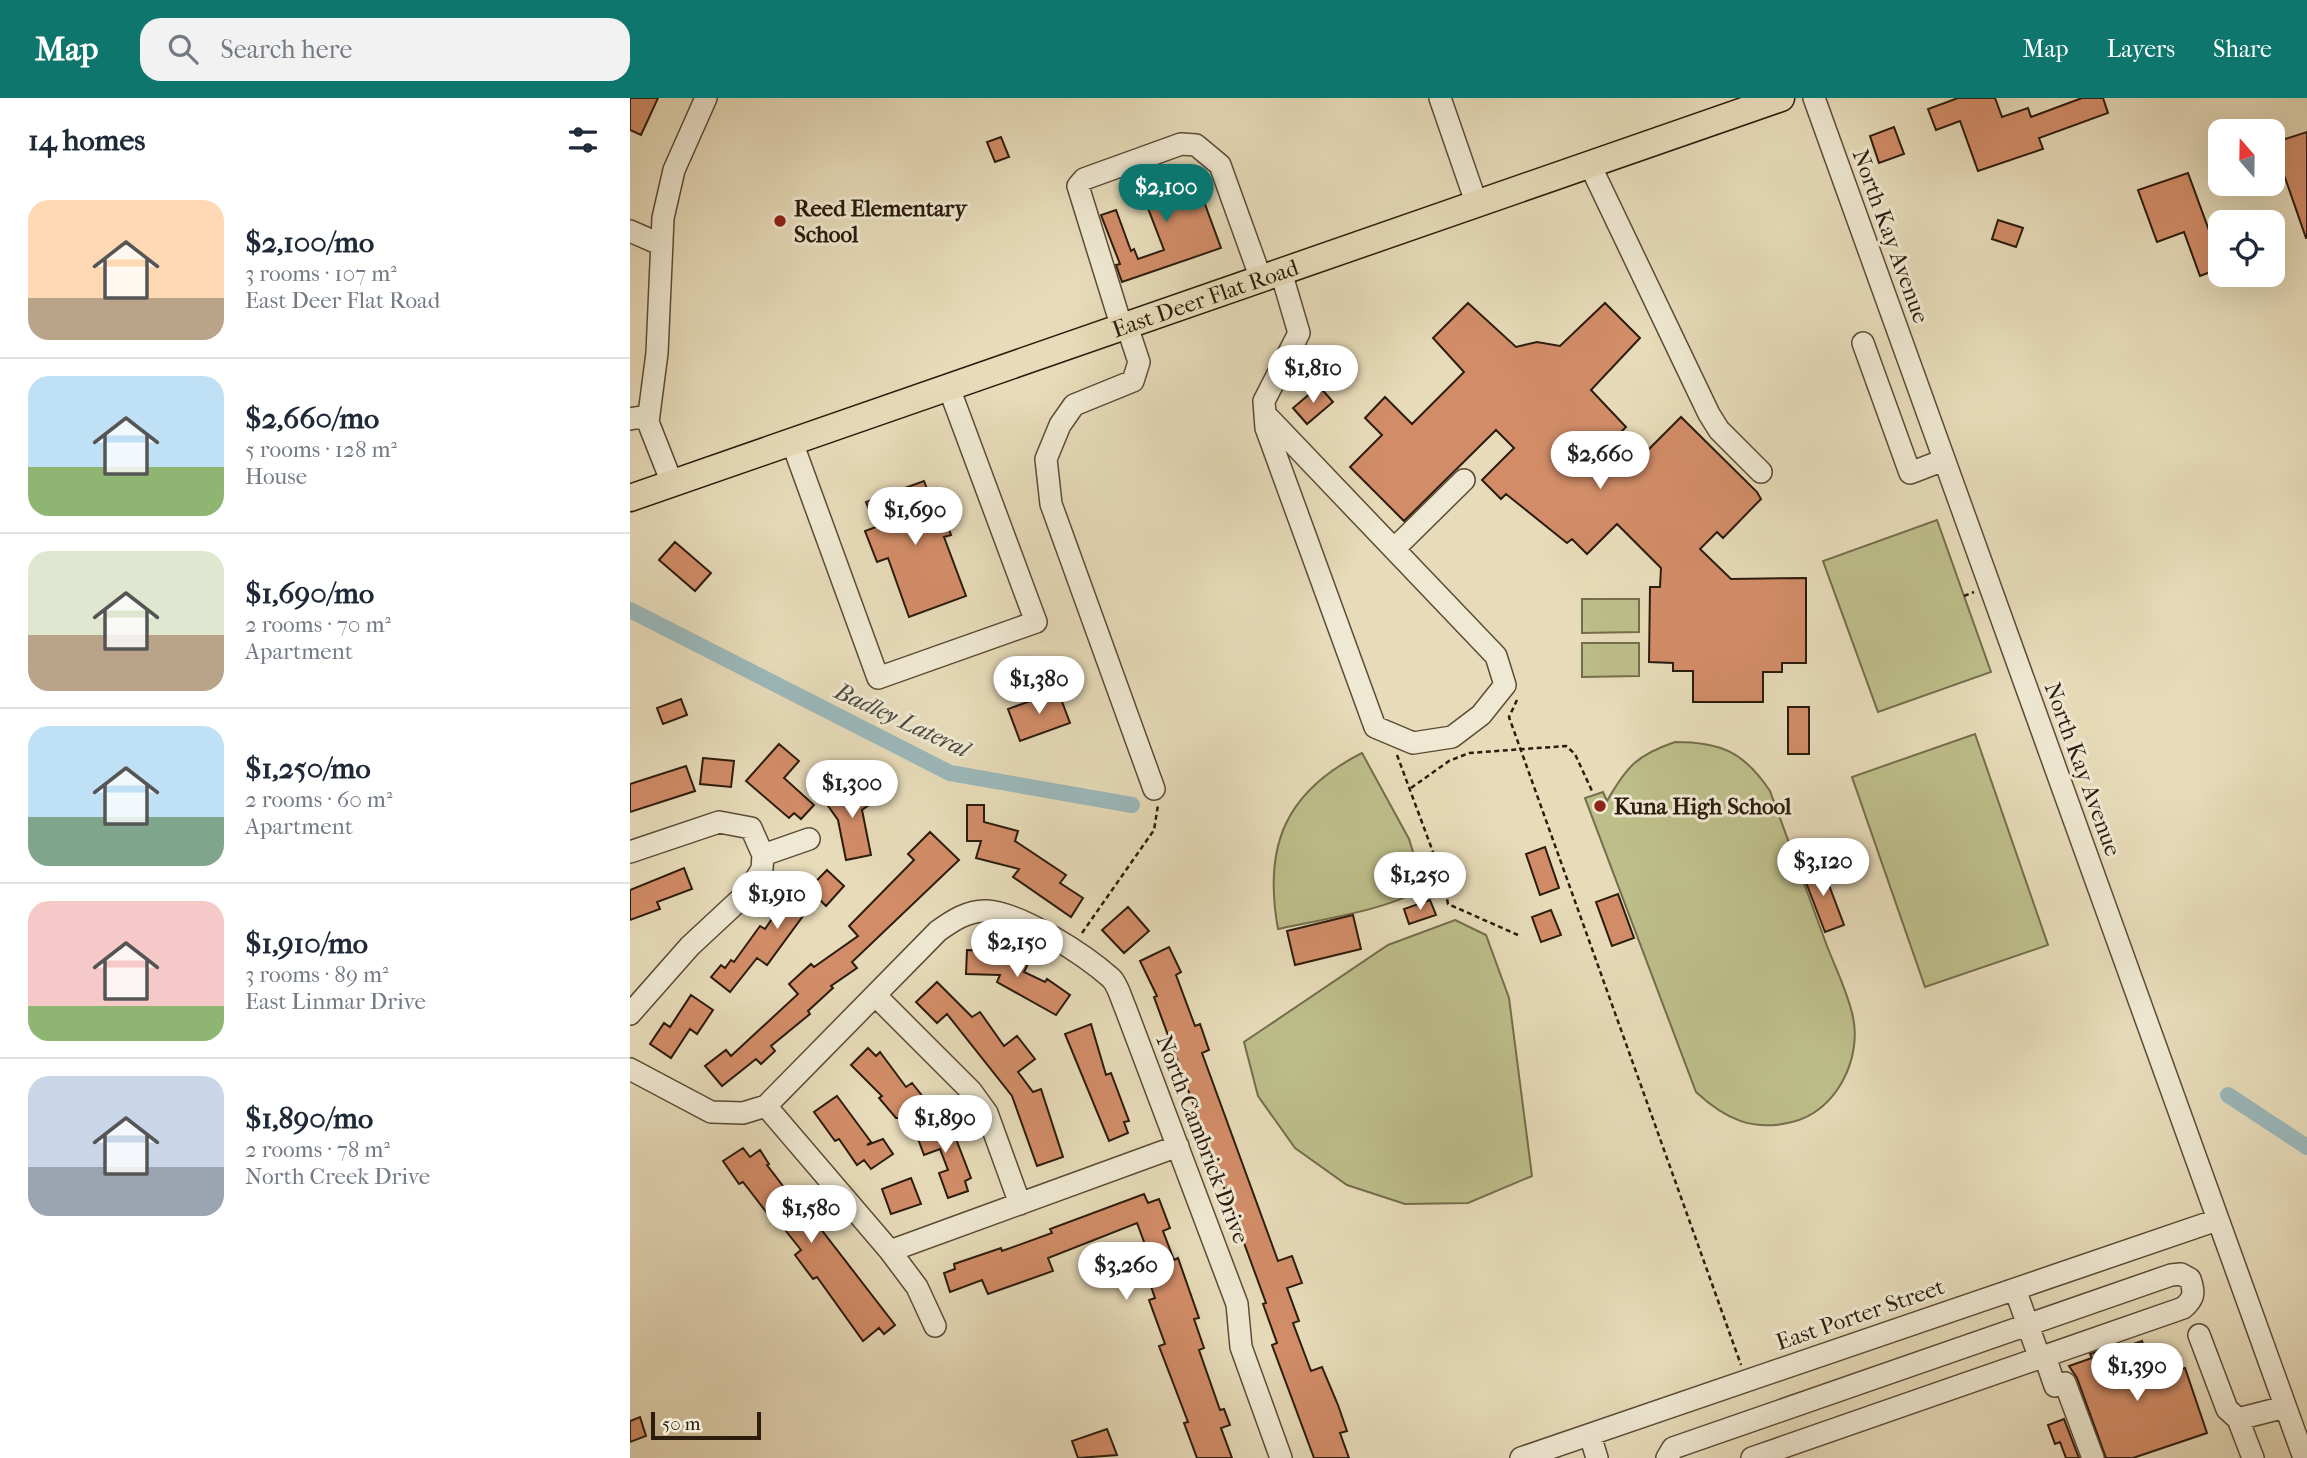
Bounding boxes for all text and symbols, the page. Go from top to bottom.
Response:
search box [140,18,630,81]
text: Map [35,30,98,69]
icon: search [164,30,202,68]
text: Search here [220,34,352,65]
text: Map [2023,35,2069,63]
text: Layers [2107,35,2175,63]
text: Share [2213,35,2272,63]
north arrow [2208,119,2286,196]
map controls [2208,119,2285,287]
icon: filters [564,121,602,159]
text: 14 homes [28,123,145,158]
street label: North Kay Avenue [1847,145,1935,327]
pin: $2,100 [1109,164,1223,224]
text: $2,100 [1135,173,1197,200]
place label: Reed Elementary School [794,195,968,248]
button: locate [2208,210,2285,287]
marker: Reed Elementary School [772,213,788,229]
text: $2,100/mo [245,225,374,260]
icon: home [84,228,168,312]
street label: East Deer Flat Road [1109,254,1303,343]
text: 3 rooms · 107 m² [245,260,397,287]
text: East Deer Flat Road [245,287,440,314]
pin: $1,810 [1256,345,1370,405]
text: $1,810 [1284,354,1342,381]
text: $2,660/mo [245,401,379,436]
icon: home [84,404,168,488]
pin: $2,660 [1543,432,1657,491]
text: 5 rooms · 128 m² [245,436,397,463]
text: $2,660 [1567,440,1633,467]
text: House [245,463,307,490]
pin: $1,690 [858,488,972,547]
text: $1,690 [884,496,946,523]
text: $1,690/mo [245,576,374,611]
icon: home [84,579,168,663]
text: 2 rooms · 70 m² [245,611,391,638]
text: Apartment [245,638,353,665]
pin: $1,380 [982,656,1096,716]
text: $1,380 [1009,665,1069,692]
water label: Badley Lateral [829,676,976,765]
street label: North Kay Avenue [2039,678,2127,860]
text: $1,250/mo [245,751,371,786]
icon: home [84,754,168,838]
pin: $1,300 [795,760,909,820]
text: $1,300 [822,769,882,796]
text: 2 rooms · 60 m² [245,786,392,813]
place label: Kuna High School [1614,793,1792,820]
marker: Kuna High School [1592,798,1608,814]
text: Apartment [245,813,353,840]
pin: $3,120 [1766,838,1880,898]
text: $3,120 [1793,847,1853,874]
pin: $1,250 [1363,852,1477,912]
text: $1,250 [1390,861,1450,888]
pin: $1,910 [720,872,834,931]
text: $1,910 [748,880,806,907]
pin: $2,150 [960,920,1074,979]
text: $1,910/mo [245,926,368,961]
text: $2,150 [987,928,1047,955]
icon: home [84,929,168,1013]
text: 3 rooms · 89 m² [245,961,389,988]
text: East Linmar Drive [245,988,426,1015]
street label: North Cambrick Drive [1150,1031,1255,1247]
pin: $1,890 [888,1096,1002,1155]
text: $1,890/mo [245,1101,373,1136]
icon: home [84,1104,168,1188]
text: $1,890 [914,1104,976,1131]
text: 2 rooms · 78 m² [245,1136,390,1163]
text: North Creek Drive [245,1163,430,1190]
pin: $1,580 [754,1186,868,1245]
text: $1,580 [782,1194,840,1221]
pin: $3,260 [1069,1242,1183,1302]
text: $3,260 [1094,1251,1158,1278]
street label: East Porter Street [1773,1273,1948,1356]
pin: $1,390 [2080,1344,2194,1403]
text: $1,390 [2107,1352,2167,1379]
scale bar [651,1409,761,1441]
text: 50 m [662,1413,701,1435]

